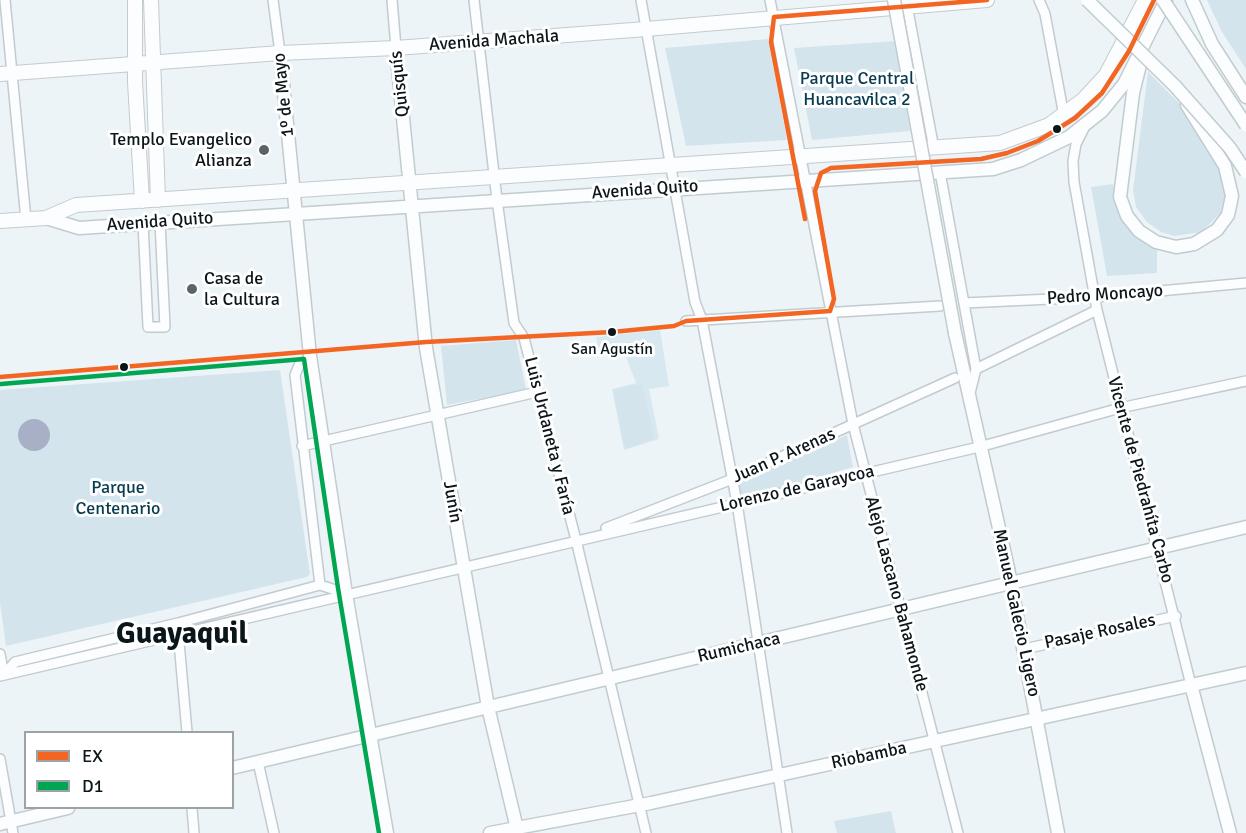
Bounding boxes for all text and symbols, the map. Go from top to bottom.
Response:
street label: Avenida Machala [428,26,560,56]
street label: Quisquís [386,50,414,118]
street label: 1º de Mayo [269,52,299,138]
park label: Parque Central Huancavilca 2 [800,68,914,110]
unlabelled marker [1051,123,1063,135]
place label: Templo Evangelico Alianza [110,129,252,172]
marker: Templo Evangelico Alianza [257,143,271,157]
street label: Avenida Quito [591,176,699,204]
street label: Avenida Quito [106,208,214,236]
place label: Casa de la Cultura [204,268,280,310]
street label: Pedro Moncayo [1046,280,1164,310]
marker: Casa de la Cultura [185,282,199,296]
marker: San Agustín [606,326,618,338]
place label: San Agustín [571,340,653,360]
street label: Luis Urdaneta y Faría [519,355,579,517]
unlabelled marker [118,361,130,373]
street label: Vicente de Piedrahíta Carbo [1102,375,1178,585]
street label: Juan P. Arenas [729,424,839,488]
street label: Lorenzo de Garaycoa [718,461,876,517]
park label: Parque Centenario [76,477,160,520]
street label: Junín [438,479,466,525]
street label: Alejo Lascano Bahamonde [860,494,932,694]
street label: Manuel Galecio Ligero [988,527,1044,699]
street label: Pasaje Rosales [1043,610,1157,654]
district label: Guayaquil [116,617,248,653]
street label: Rumichaca [695,628,783,668]
legend [24,731,234,809]
street label: Riobamba [829,737,909,775]
text: EX [82,745,103,767]
text: D1 [82,775,103,797]

